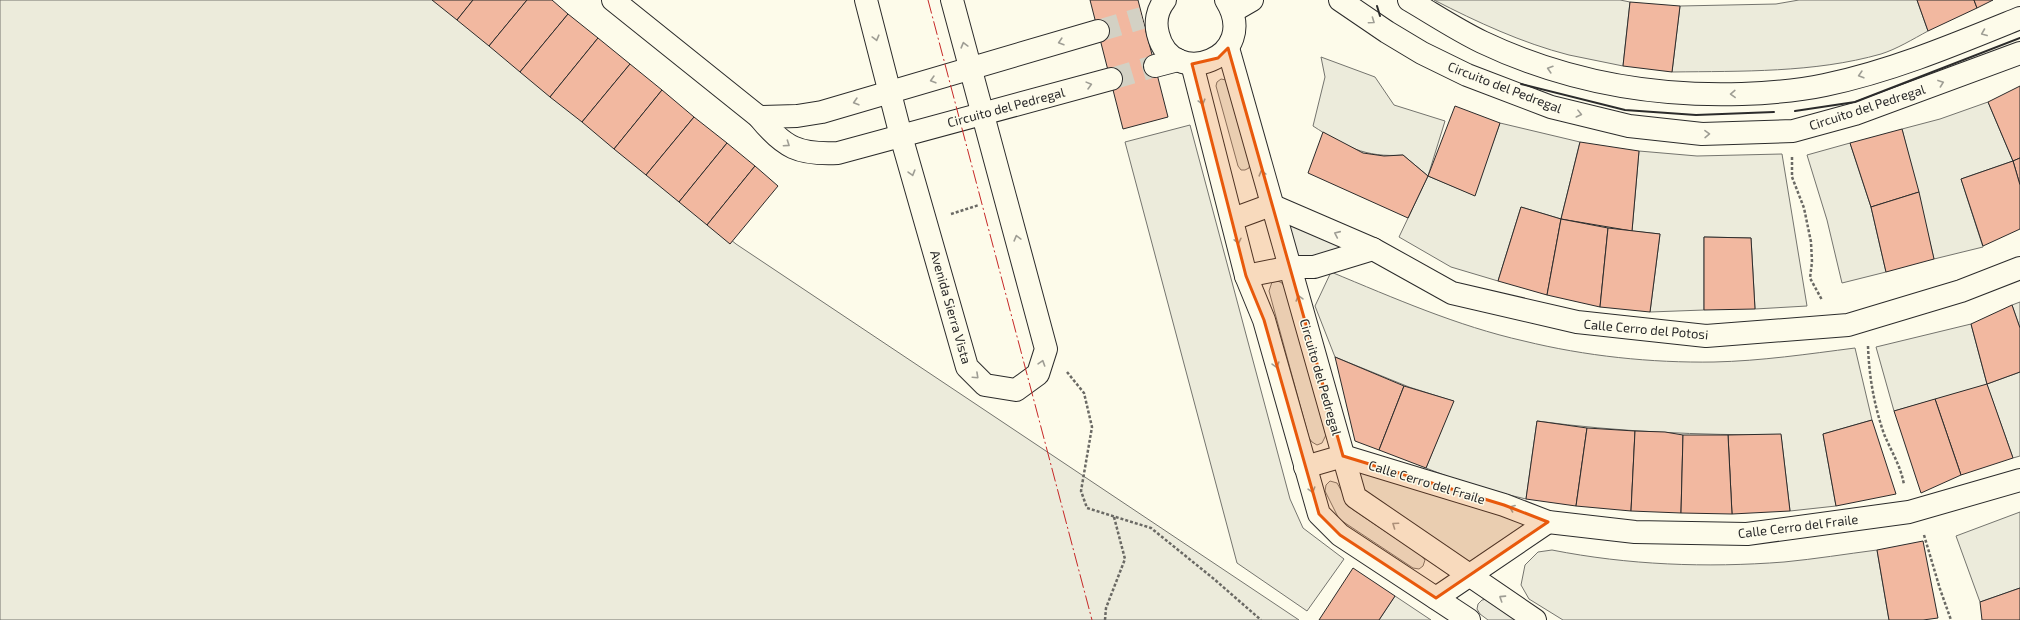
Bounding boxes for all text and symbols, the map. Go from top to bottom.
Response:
one-way arrow [1368,16,1375,24]
one-way arrow [1980,28,1987,36]
one-way arrow [871,34,880,41]
one-way arrow [1057,37,1064,46]
one-way arrow [960,42,969,49]
street label: Circuito del Pedregal [1446,58,1564,116]
one-way arrow [1546,65,1553,74]
one-way arrow [1858,70,1865,79]
one-way arrow [930,75,937,84]
one-way arrow [1938,79,1945,87]
one-way arrow [1085,81,1092,90]
street label: Circuito del Pedregal [1807,81,1927,133]
street label: Circuito del Pedregal [945,84,1067,130]
one-way arrow [1730,90,1736,98]
one-way arrow [853,97,860,106]
one-way arrow [1197,98,1206,105]
one-way arrow [1575,109,1582,118]
one-way arrow [1704,130,1710,138]
one-way arrow [783,139,790,147]
one-way arrow [907,169,916,176]
one-way arrow [1259,170,1267,176]
one-way arrow [1334,230,1341,238]
one-way arrow [1013,235,1022,242]
one-way arrow [1234,238,1242,244]
street label: Avenida Sierra Vista [927,248,975,366]
one-way arrow [1295,294,1304,301]
street label: Calle Cerro del Potosi [1583,316,1709,342]
street label: Circuito del Pedregal [1297,317,1345,437]
one-way arrow [1037,360,1046,367]
one-way arrow [1271,361,1280,368]
one-way arrow [971,371,979,378]
street label: Calle Cerro del Fraile [1367,457,1487,507]
one-way arrow [1307,486,1316,493]
one-way arrow [1509,504,1516,512]
street label: Calle Cerro del Fraile [1737,511,1859,541]
one-way arrow [1392,522,1399,530]
one-way arrow [1499,596,1506,603]

